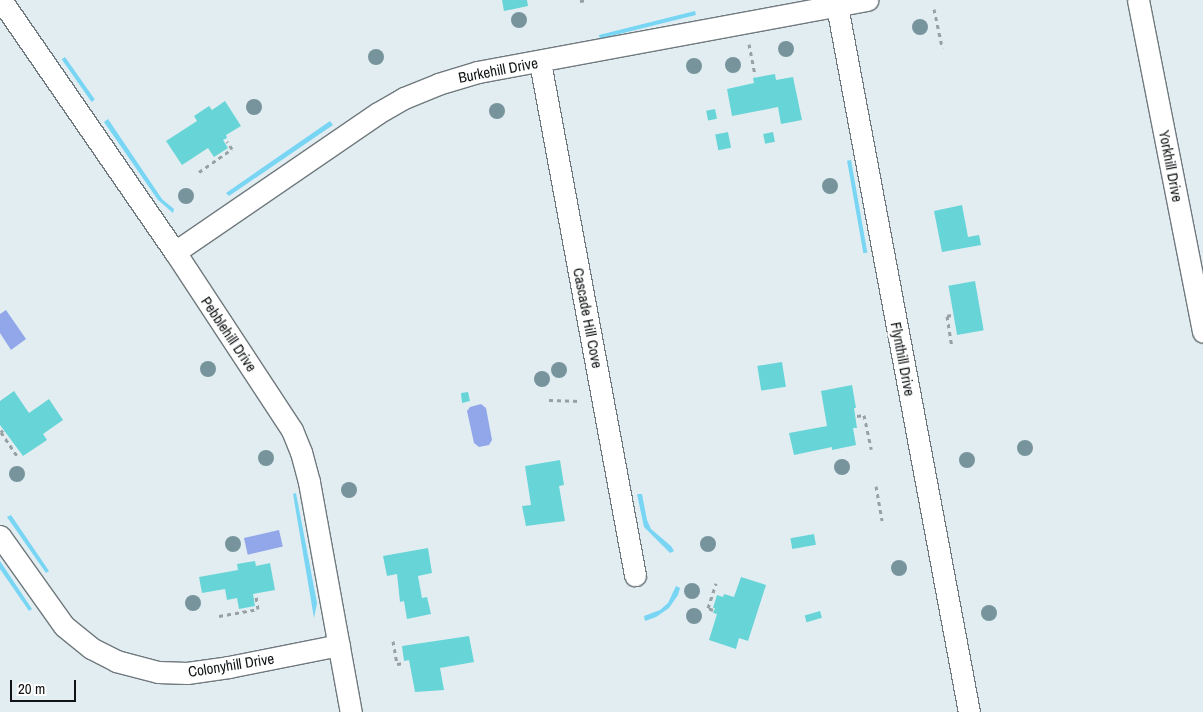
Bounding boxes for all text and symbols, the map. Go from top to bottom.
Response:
street label: Burkehill Drive [457,53,539,87]
street label: Yorkhill Drive [1155,129,1187,203]
street label: Cascade Hill Cove [569,266,607,370]
street label: Pebblehill Drive [197,293,261,375]
street label: Flynthill Drive [887,320,919,398]
street label: Colonyhill Drive [187,649,275,681]
scale bar [12,670,79,702]
text: 20 m [18,678,45,699]

